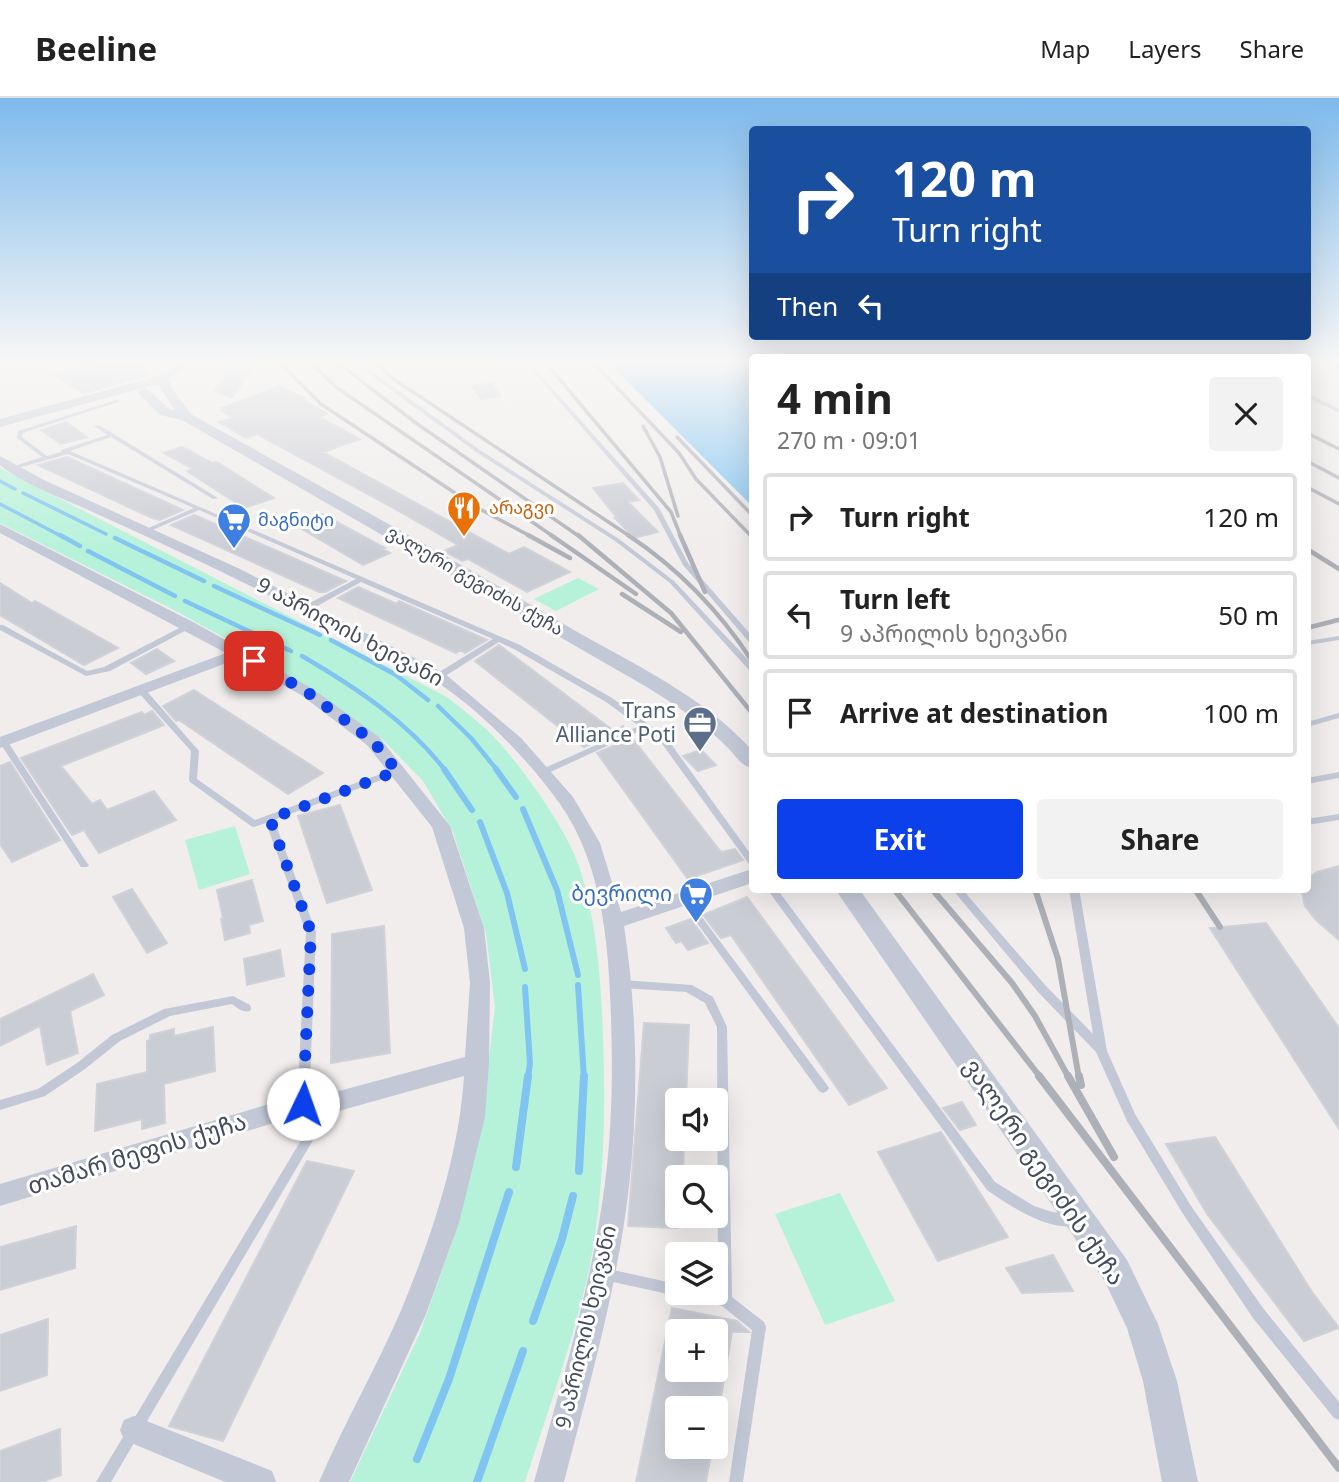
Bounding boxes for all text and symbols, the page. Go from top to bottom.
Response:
text: Beeline [35,26,157,71]
text: Map [1040,32,1090,65]
text: Layers [1128,32,1202,65]
text: Share [1240,32,1304,65]
text: 120 m [892,145,1037,211]
icon: right [777,154,868,245]
text: Turn right [892,208,1042,251]
icon: left [852,287,890,325]
text: Then [777,288,838,324]
text: 4 min [777,369,893,426]
button: close [1209,377,1283,451]
text: 270 m · 09:01 [777,424,921,456]
restaurant icon: არაგვი [445,489,483,538]
place label: არაგვი [489,495,554,519]
icon: right [781,498,819,536]
text: Turn right [840,499,970,535]
text: 120 m [1203,499,1279,535]
supermarket icon: მაგნიტი [215,501,253,550]
place label: მაგნიტი [258,507,334,531]
street label: ვალერი გეგიძის ქუჩა [383,520,568,641]
street label: 9 აპრილის ხეივანი [252,570,449,692]
text: Turn left [840,581,951,617]
icon: left [781,596,819,634]
text: 50 m [1218,597,1279,633]
text: 9 აპრილის ხეივანი [840,617,1068,649]
pin [224,631,284,691]
icon: arrive [235,642,273,680]
icon: arrive [781,694,819,732]
text: Arrive at destination [840,695,1109,731]
text: 100 m [1203,695,1279,731]
place label: Trans Alliance Poti [556,696,676,748]
office icon: Trans Alliance Poti [681,704,719,753]
button: Exit [777,799,1023,879]
button: Share [1037,799,1283,879]
supermarket icon: ბევრილი [677,875,715,924]
place label: ბევრილი [571,879,672,907]
street label: ვალერი გეგიძის ქუჩა [957,1051,1134,1291]
position arrow [266,1067,340,1141]
map controls [665,1088,728,1459]
button: sound [665,1088,728,1151]
street label: თამარ მეფის ქუჩა [23,1104,250,1202]
button: search [665,1165,728,1228]
street label: 9 აპრილის ხეივანი [548,1222,622,1431]
button: layers [665,1242,728,1305]
button: + [665,1319,728,1382]
button: − [665,1396,728,1459]

